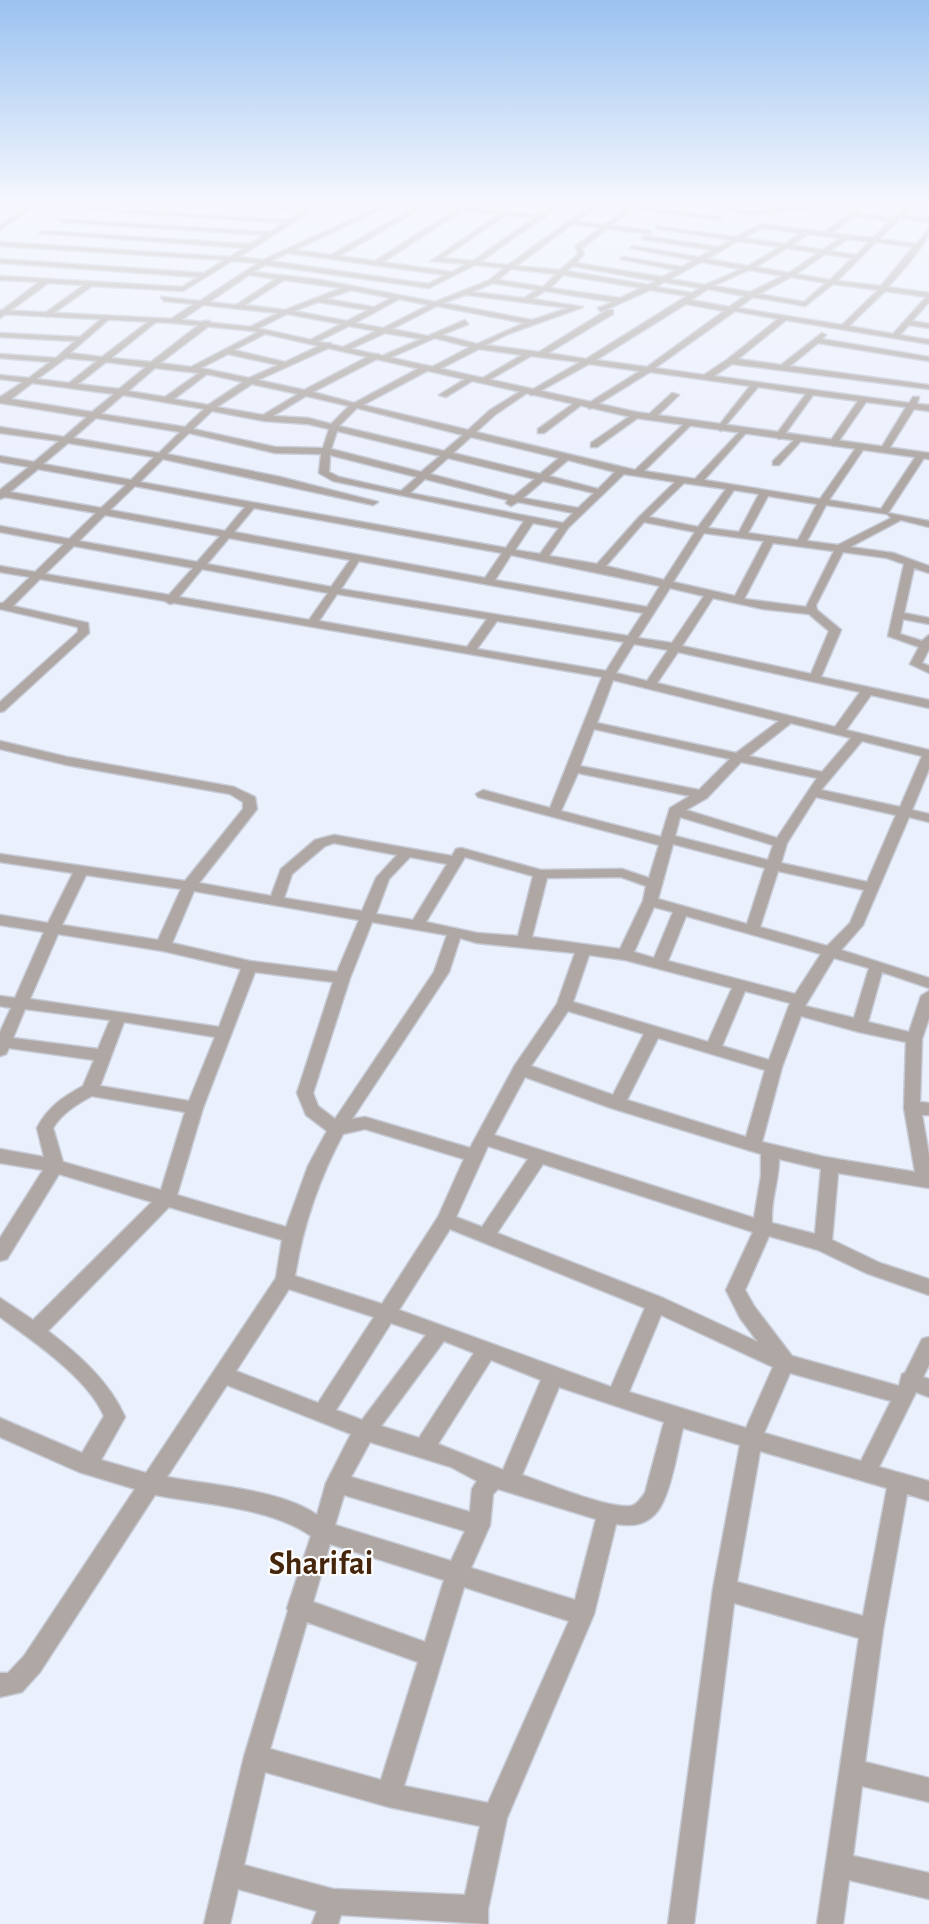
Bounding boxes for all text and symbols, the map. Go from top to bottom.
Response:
district label: Sharifai [269,1548,373,1581]

